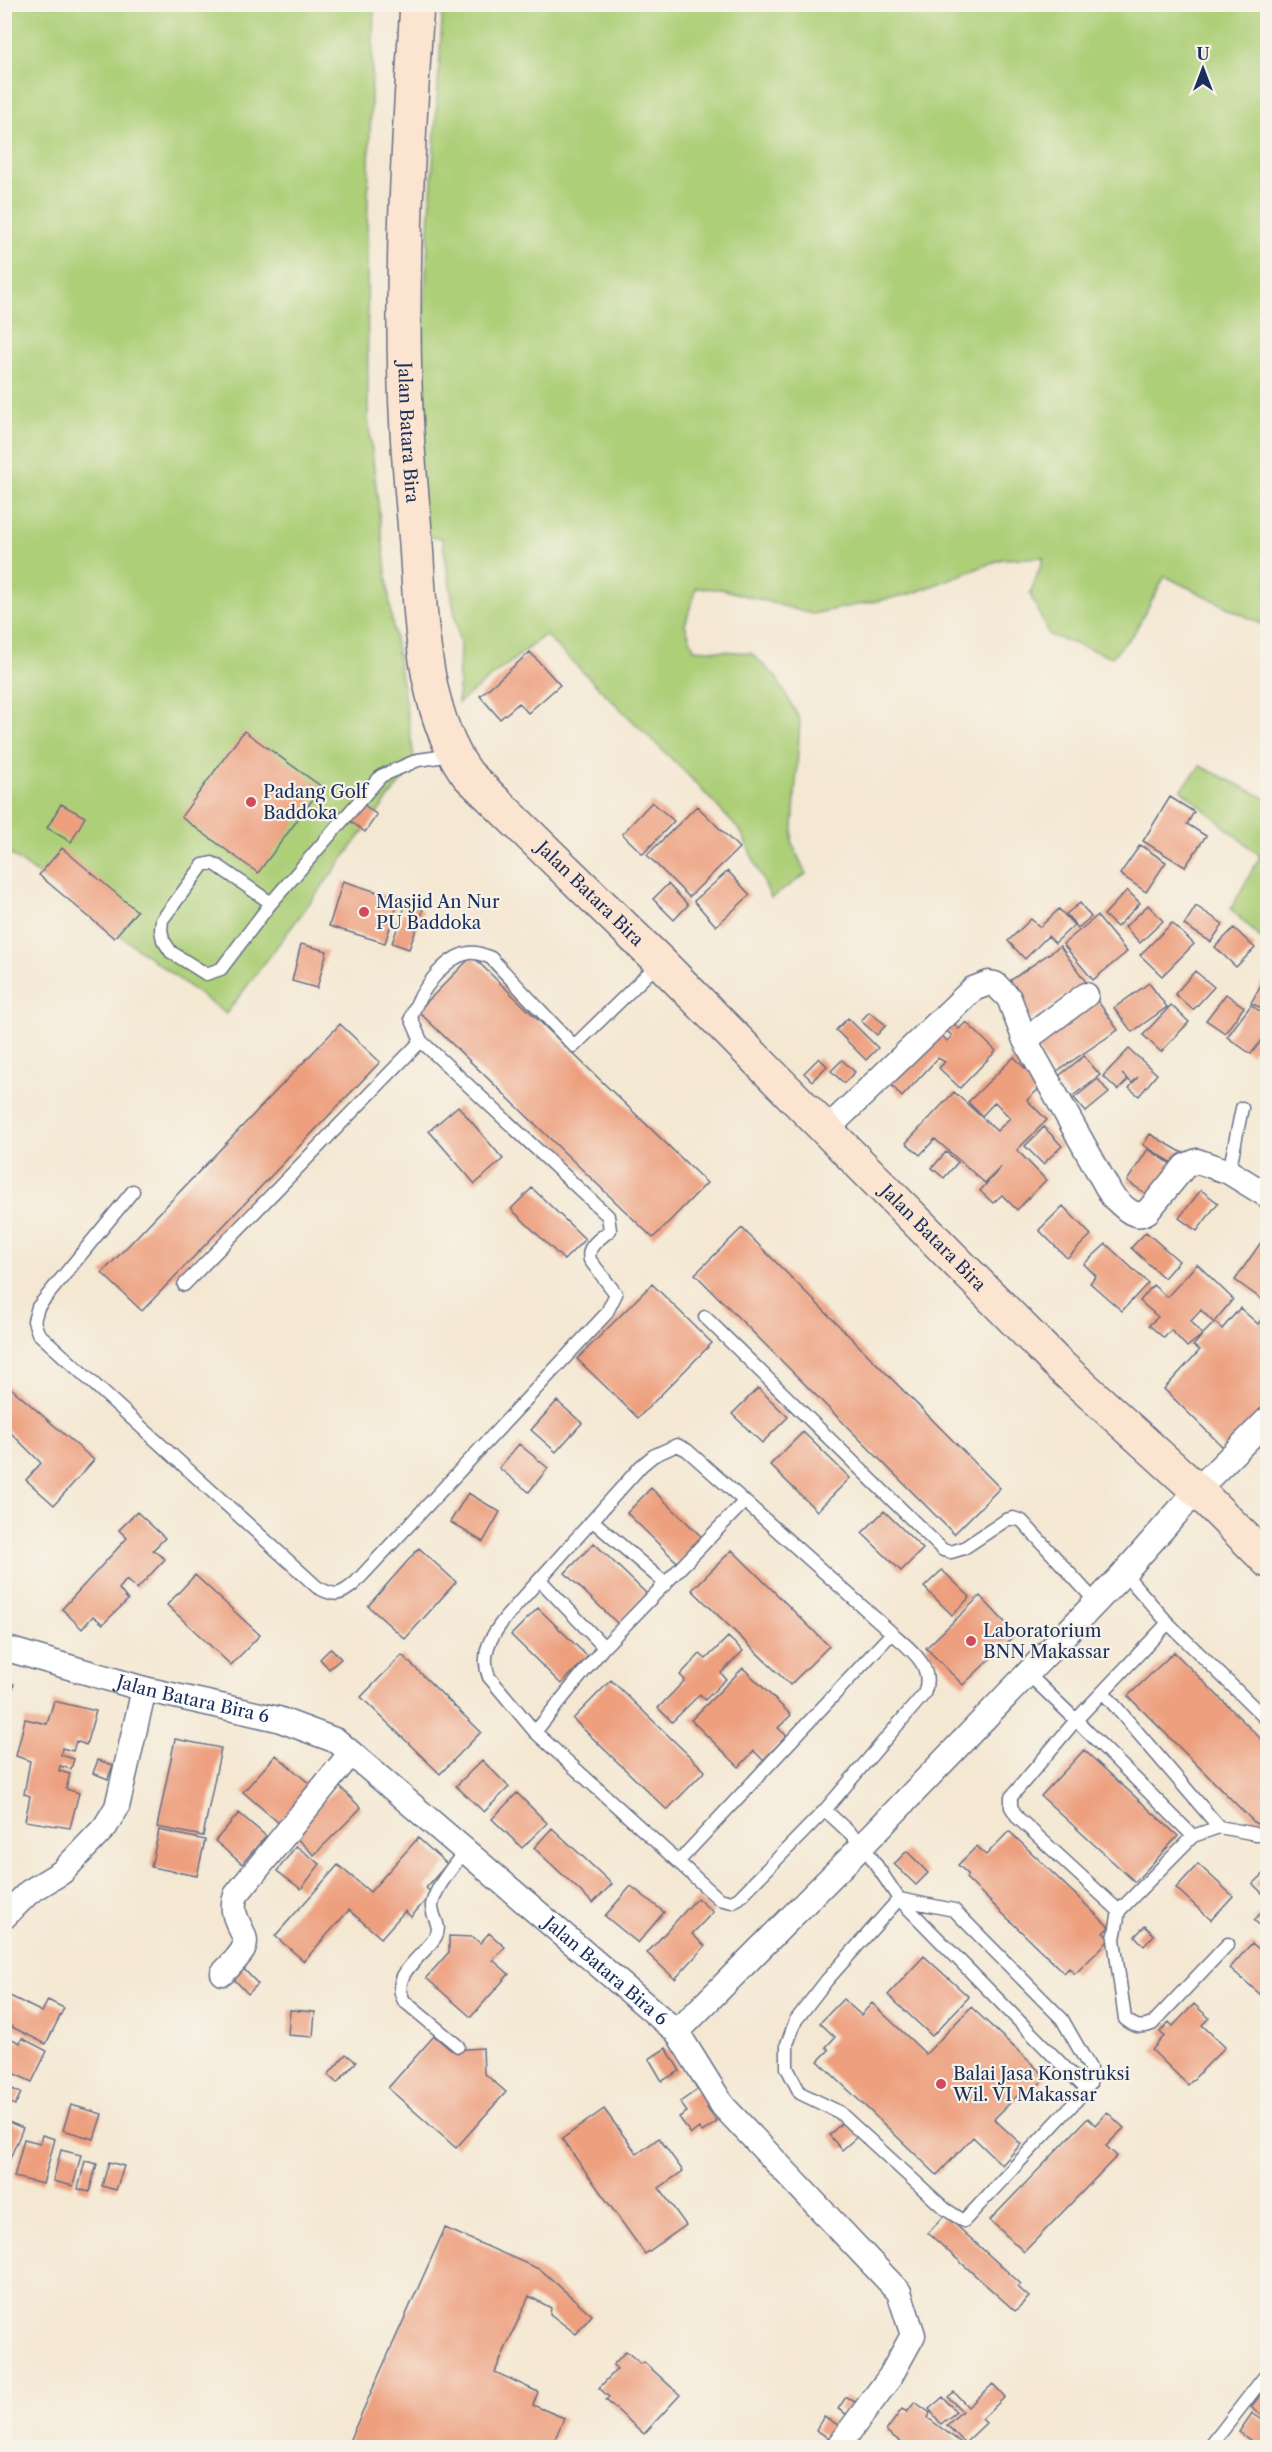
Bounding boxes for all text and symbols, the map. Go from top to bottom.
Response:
north arrow [1173,39,1233,99]
text: U [1197,44,1210,64]
street label: Jalan Batara Bira [393,359,424,504]
place label: Padang Golf Baddoka [263,781,370,824]
marker: Padang Golf Baddoka [244,795,258,809]
street label: Jalan Batara Bira [530,835,649,951]
place label: Masjid An Nur PU Baddoka [376,891,500,934]
marker: Masjid An Nur PU Baddoka [357,905,371,919]
street label: Jalan Batara Bira [874,1178,991,1296]
place label: Laboratorium BNN Makassar [983,1620,1110,1663]
marker: Laboratorium BNN Makassar [964,1634,978,1648]
street label: Jalan Batara Bira 6 [111,1670,272,1728]
street label: Jalan Batara Bira 6 [537,1910,672,2030]
place label: Balai Jasa Konstruksi Wil. VI Makassar [952,2063,1130,2106]
marker: Balai Jasa Konstruksi Wil. VI Makassar [934,2077,948,2091]

